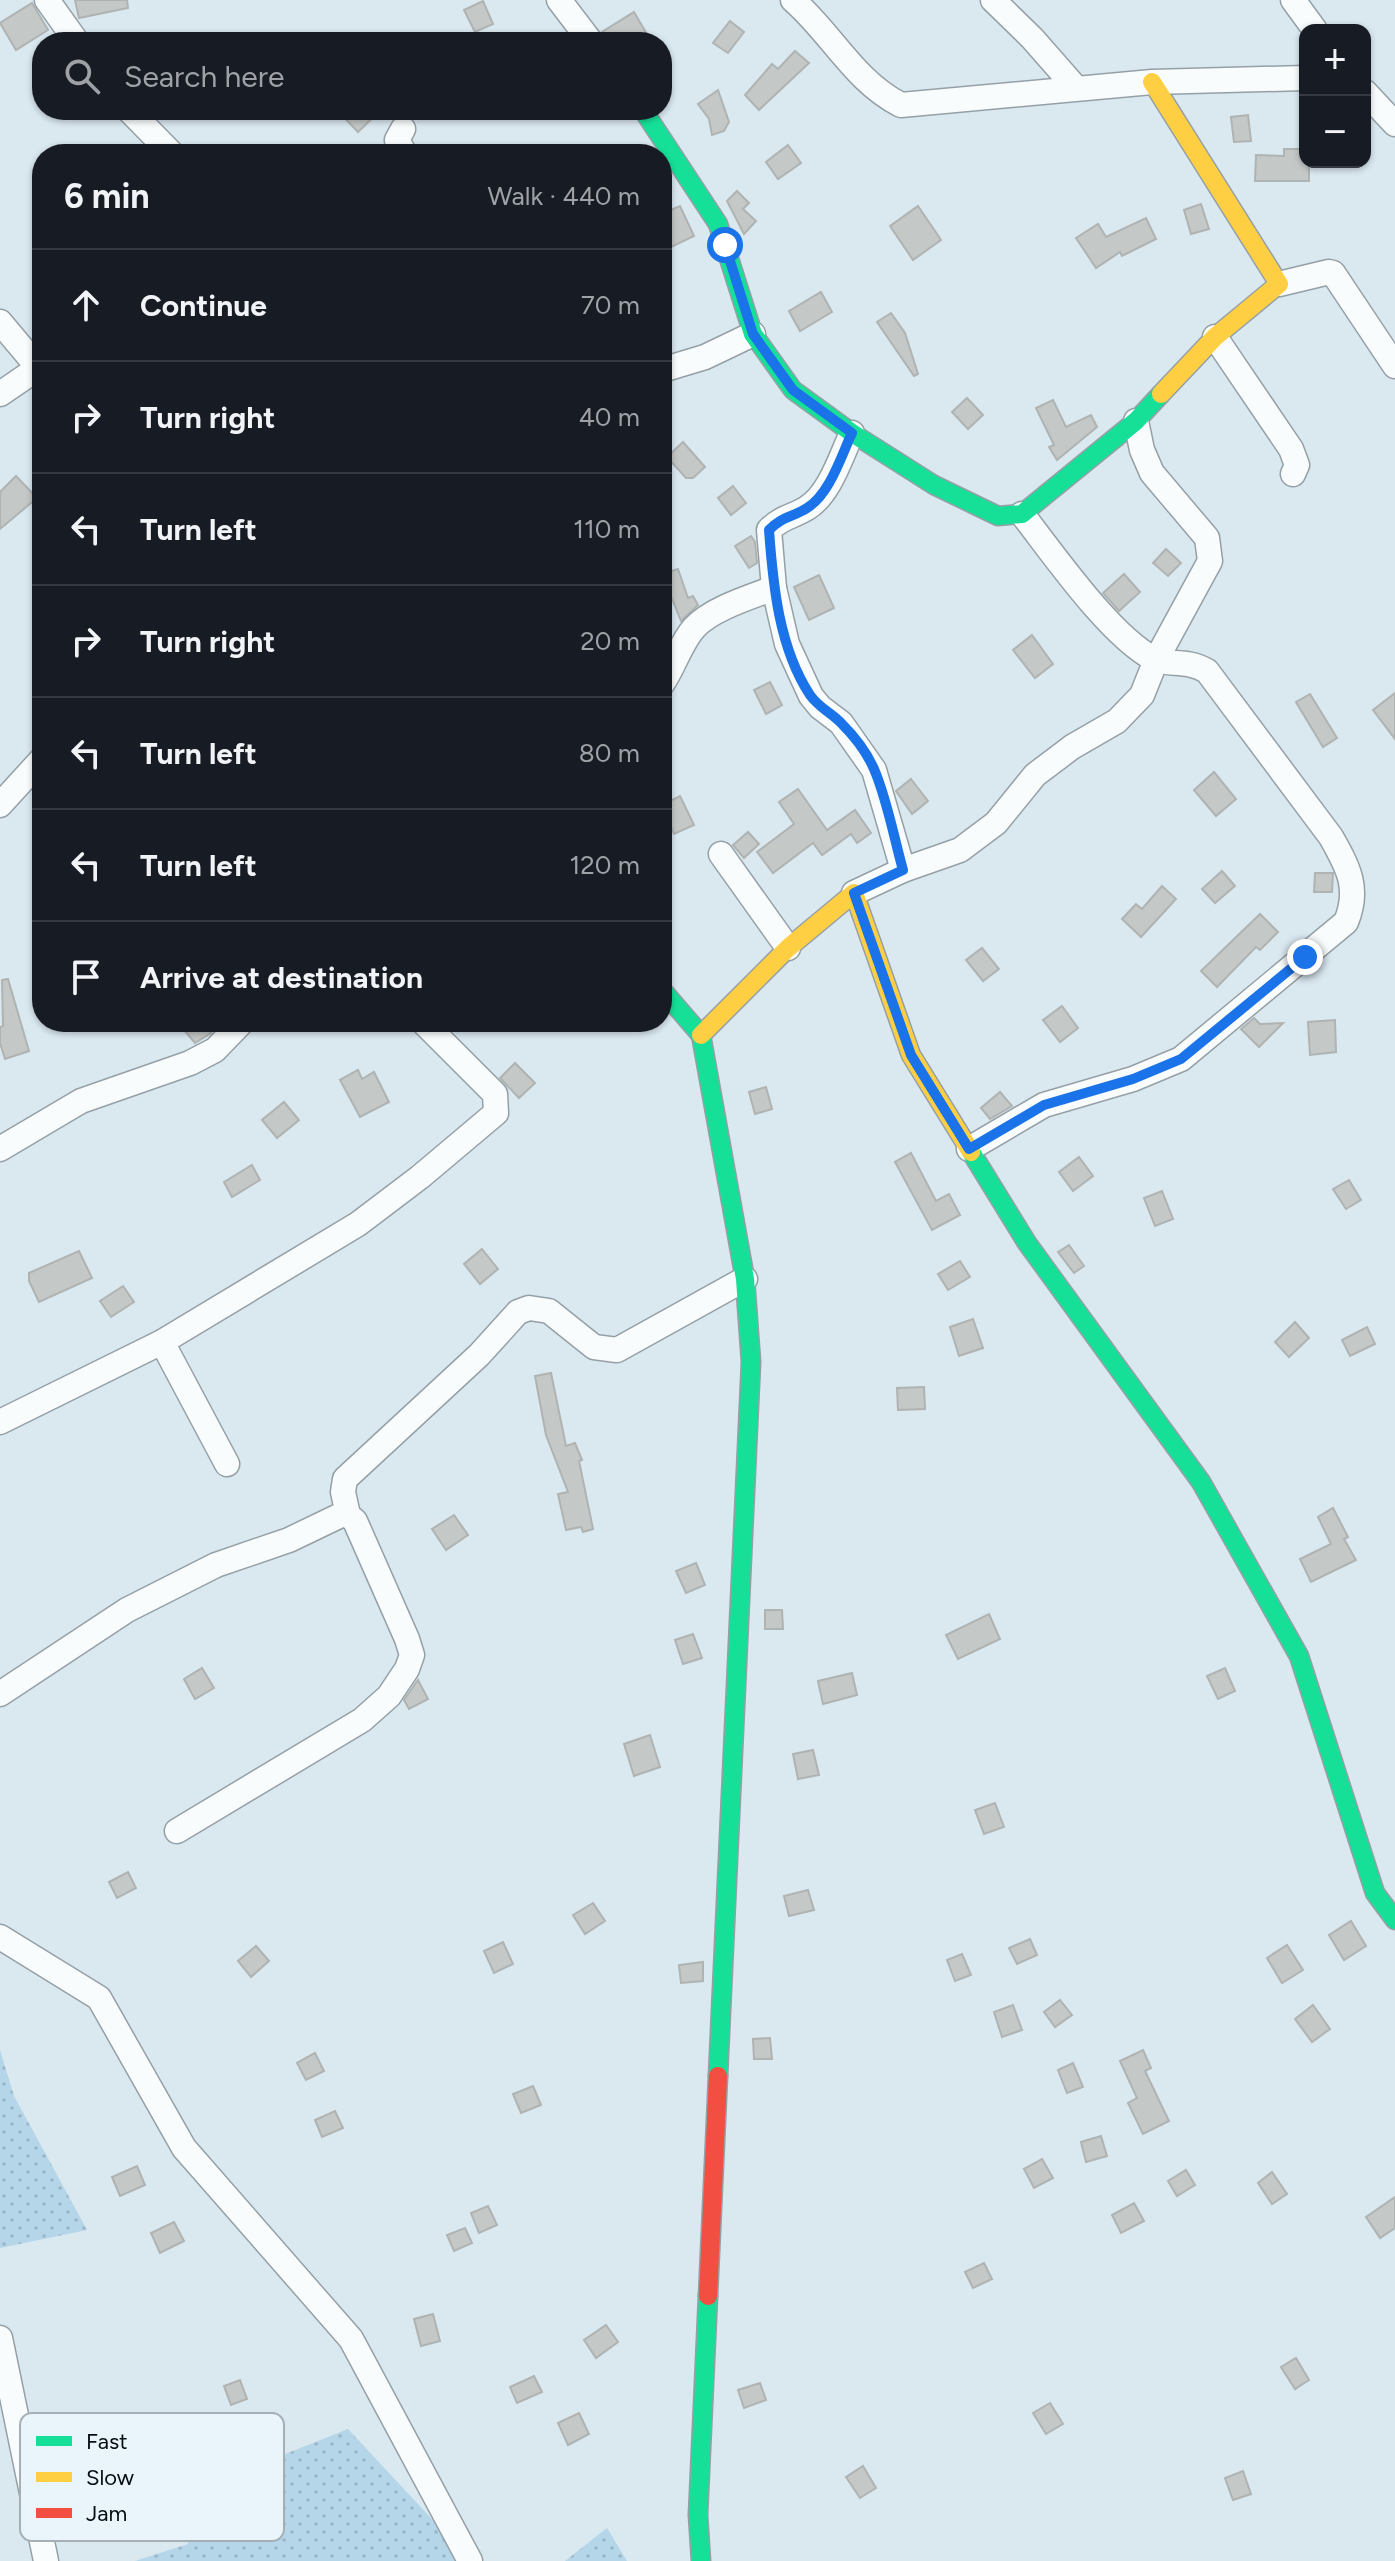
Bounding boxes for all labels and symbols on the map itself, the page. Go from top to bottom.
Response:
route start [707,227,743,263]
route end [1287,939,1323,975]
legend [20,2413,284,2541]
text: Fast [86,2428,128,2455]
text: Slow [86,2464,135,2491]
text: Jam [86,2500,127,2527]

